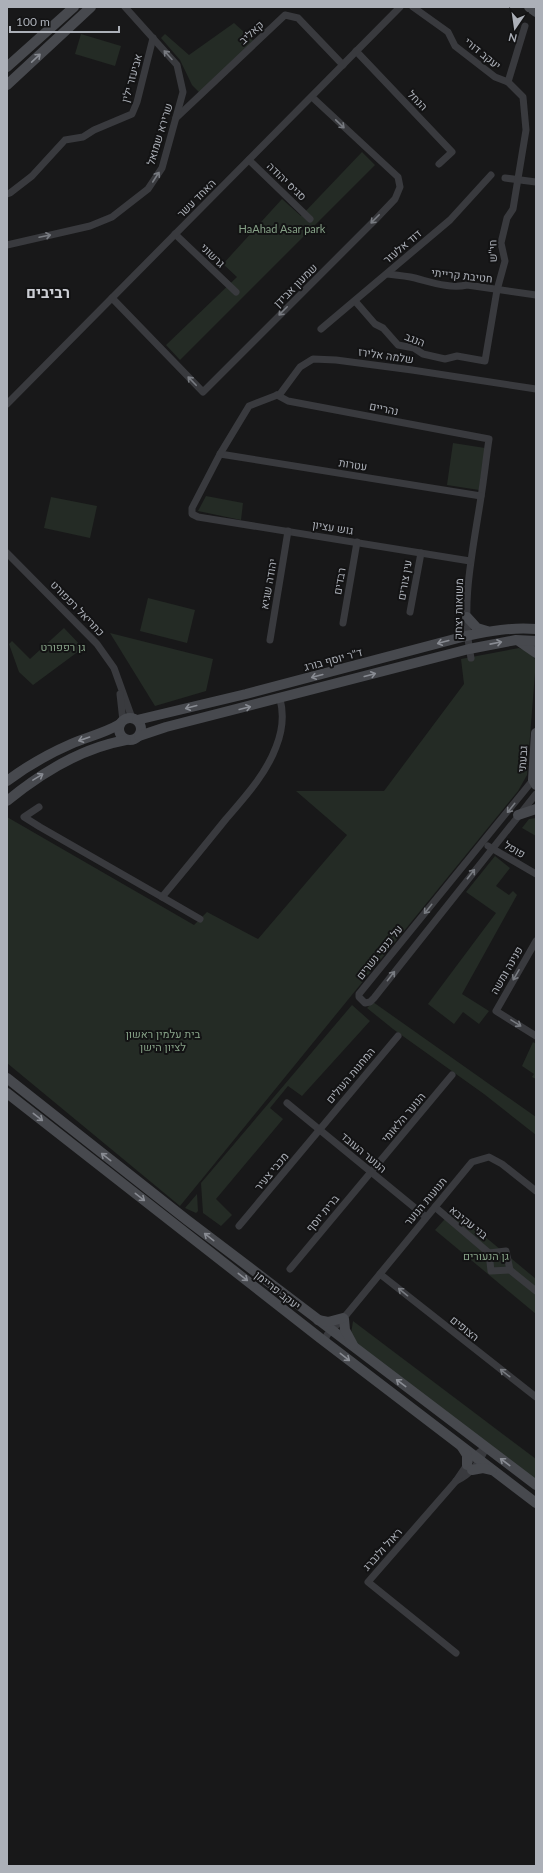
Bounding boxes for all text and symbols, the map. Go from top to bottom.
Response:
scale bar [10,8,119,34]
north arrow [495,8,535,48]
text: 100 m [16,14,50,29]
street label: קאליב [236,17,266,47]
text: N [507,31,518,46]
street label: יעקב דורי [462,34,504,72]
one-way arrow [164,50,173,61]
street label: אביעזר ילין [118,52,144,104]
one-way arrow [30,54,40,63]
street label: הנחל [405,87,431,113]
street label: שרירא שמואל [143,101,175,167]
one-way arrow [335,119,345,129]
street label: סגיס יהודה [265,159,309,203]
one-way arrow [152,172,160,183]
street label: האחד עשר [174,176,218,220]
one-way arrow [370,214,380,224]
park label: HaAhad Asar park [239,222,326,235]
street label: דוד אלעזר [380,226,424,266]
one-way arrow [38,232,51,240]
street label: חי"ש [485,239,499,263]
street label: גרשוני [198,240,228,270]
street label: שמעון אבידן [270,260,320,310]
street label: חטיבת קרייתי [431,265,493,285]
district label: רביבים [26,283,70,301]
one-way arrow [279,306,289,316]
street label: הנגב [403,329,427,349]
street label: שלמה אלירז [357,345,415,365]
one-way arrow [187,376,197,386]
street label: נהריים [368,399,400,417]
street label: עטרות [338,455,368,473]
street label: גוש עציון [312,517,354,537]
street label: יהודה שגיא [257,558,279,610]
street label: עין צורים [394,559,414,601]
street label: רבדים [330,566,348,596]
street label: כתריאל רפפורט [48,578,108,638]
street label: משואות יצחק [451,578,465,640]
one-way arrow [436,639,449,646]
one-way arrow [490,639,503,647]
park label: גן רפפורט [41,640,85,653]
street label: ד"ר יוסף בורג [303,645,364,673]
one-way arrow [364,671,377,678]
one-way arrow [311,672,324,680]
one-way arrow [238,703,251,711]
one-way arrow [185,704,198,712]
one-way arrow [78,736,91,743]
street label: גבעתי [515,745,529,773]
one-way arrow [32,773,44,781]
one-way arrow [506,803,515,814]
street label: פופל [502,838,528,860]
one-way arrow [467,868,476,879]
one-way arrow [424,904,433,915]
street label: על כנפי נשרים [353,922,405,982]
street label: פנינה ומשה [487,944,525,996]
one-way arrow [512,969,520,981]
one-way arrow [387,971,395,982]
one-way arrow [510,1019,521,1027]
park label: בית עלמין ראשון לציון הישן [126,1027,201,1053]
street label: המחנות העולים [323,1044,377,1106]
street label: הנוער הלאומי [378,1089,428,1145]
one-way arrow [32,1113,43,1121]
street label: הנוער העובד [338,1129,390,1175]
street label: מכבי צעיר [251,1149,291,1193]
one-way arrow [100,1153,111,1162]
street label: תנועות הנוער [401,1174,449,1228]
street label: ברית יוסף [303,1192,341,1234]
one-way arrow [135,1193,146,1201]
street label: בני עקיבא [447,1203,491,1241]
one-way arrow [203,1232,214,1241]
park label: גן הנעורים [463,1249,509,1262]
street label: יעקב פריימן [253,1268,303,1312]
one-way arrow [237,1273,248,1281]
one-way arrow [398,1288,409,1297]
street label: הצופים [448,1313,482,1343]
one-way arrow [340,1353,351,1361]
one-way arrow [500,1369,511,1378]
one-way arrow [396,1379,407,1387]
one-way arrow [500,1458,511,1466]
street label: ראול ולנברג [360,1525,404,1573]

